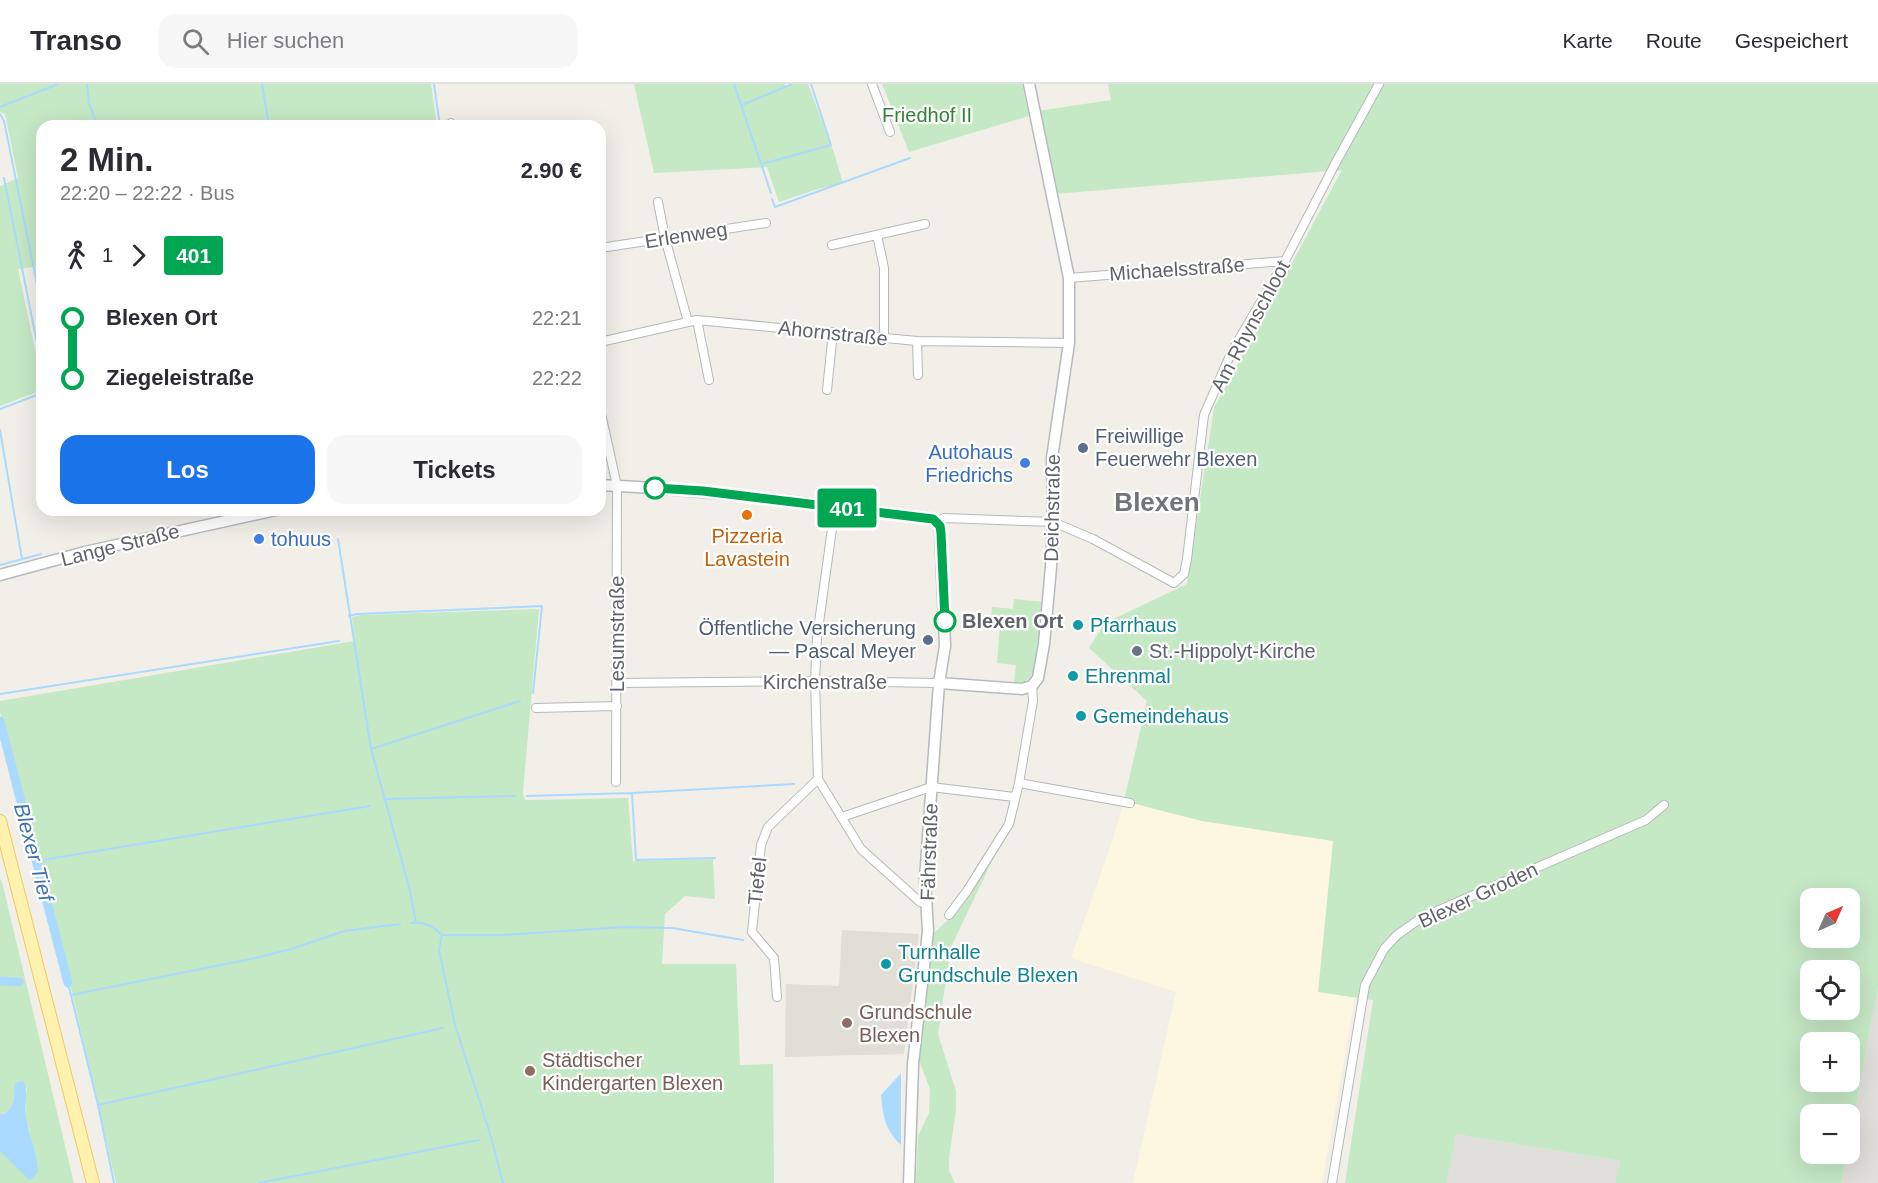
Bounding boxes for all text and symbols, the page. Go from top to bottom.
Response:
search box [158,14,578,68]
text: Transo [30,25,122,56]
icon: search [179,25,212,58]
text: Hier suchen [227,28,344,53]
text: Karte [1563,29,1613,52]
text: Route [1646,29,1702,52]
text: Gespeichert [1735,29,1848,52]
park label: Friedhof II [882,104,972,126]
text: 2 Min. [60,141,154,178]
text: 2.90 € [521,158,582,183]
text: 22:20 – 22:22 · Bus [60,182,235,204]
street label: Erlenweg [643,218,729,252]
icon: walk [60,239,93,272]
icon: forward [122,239,155,272]
text: 1 [102,244,113,266]
text: 401 [176,244,211,267]
street label: Michaelsstraße [1109,253,1245,285]
street label: Am Rhynschloot [1206,256,1294,395]
text: Blexen Ort [106,305,217,330]
text: 22:21 [532,307,582,329]
street label: Ahornstraße [777,316,889,350]
text: Ziegeleistraße [106,365,254,390]
text: 22:22 [532,367,582,389]
place label: Freiwillige Feuerwehr Blexen [1095,425,1257,470]
button: Los [60,435,315,504]
button: Tickets [327,435,582,504]
place label: Autohaus Friedrichs [925,441,1013,486]
marker: Freiwillige Feuerwehr Blexen [1076,441,1090,455]
street label: Deichstraße [1040,454,1064,562]
marker: Autohaus Friedrichs [1018,456,1032,470]
unlabelled marker [644,477,666,499]
district label: Blexen [1114,487,1200,517]
line badge: 401 [812,488,882,528]
text: 401 [829,497,865,520]
marker: Pizzeria Lavastein [740,508,754,522]
street label: Lange Straße [59,520,181,570]
place label: Pizzeria Lavastein [704,525,790,570]
place label: tohuus [271,528,331,550]
marker: tohuus [252,532,266,546]
street label: Lesumstraße [606,576,628,692]
marker: Blexen Ort [934,610,956,632]
place label: Blexen Ort [962,610,1063,632]
place label: Pfarrhaus [1090,614,1177,636]
place label: Öffentliche Versicherung — Pascal Meyer [698,617,916,662]
marker: Pfarrhaus [1071,618,1085,632]
marker: Öffentliche Versicherung — Pascal Meyer [921,633,935,647]
place label: St.-Hippolyt-Kirche [1149,640,1316,662]
marker: St.-Hippolyt-Kirche [1130,644,1144,658]
place label: Ehrenmal [1085,665,1171,687]
marker: Ehrenmal [1066,669,1080,683]
street label: Kirchenstraße [763,671,887,693]
place label: Gemeindehaus [1093,705,1229,727]
marker: Gemeindehaus [1074,709,1088,723]
water label: Blexer Tief [10,801,59,905]
street label: Fährstraße [916,803,942,901]
street label: Tiefel [744,856,770,906]
street label: Blexer Groden [1415,858,1541,932]
north arrow [1800,888,1860,948]
map controls [1800,888,1860,1164]
place label: Turnhalle Grundschule Blexen [898,941,1078,986]
marker: Turnhalle Grundschule Blexen [879,957,893,971]
button: locate [1800,960,1860,1020]
place label: Grundschule Blexen [859,1001,972,1046]
marker: Grundschule Blexen [840,1016,854,1030]
button: + [1800,1032,1860,1092]
place label: Städtischer Kindergarten Blexen [542,1049,723,1094]
marker: Städtischer Kindergarten Blexen [523,1064,537,1078]
button: − [1800,1104,1860,1164]

